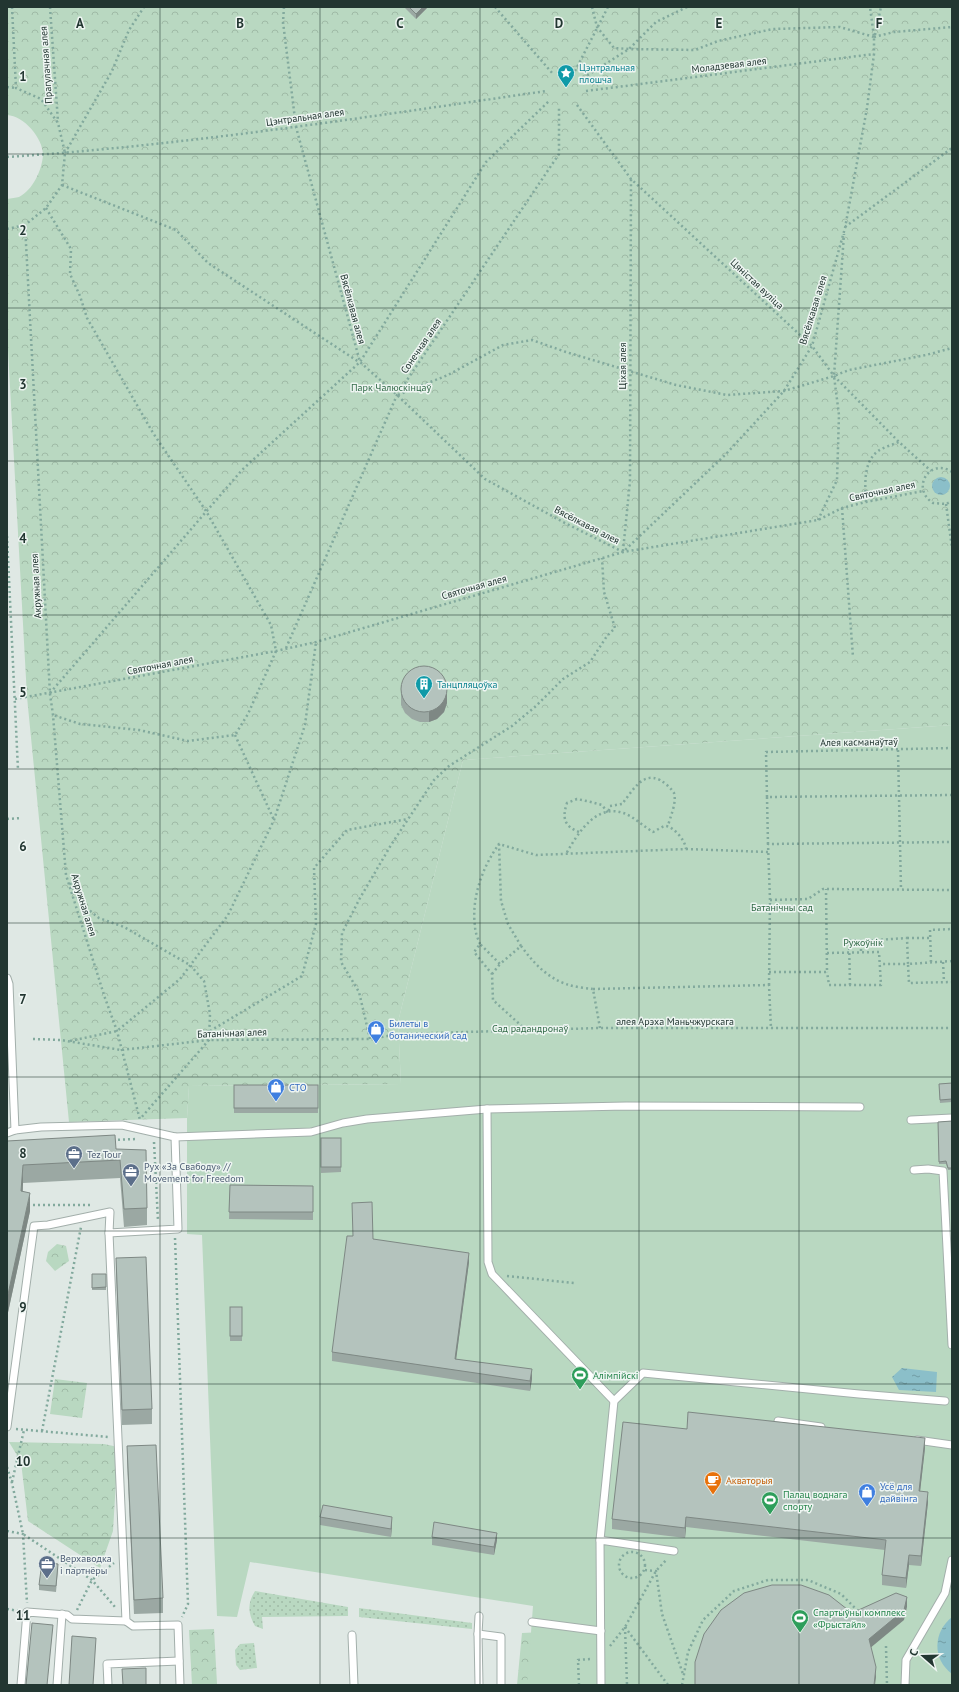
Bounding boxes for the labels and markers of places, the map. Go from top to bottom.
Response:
place label: Цэнтральная плошча [579,61,635,86]
place icon: Цэнтральная плошча [556,63,576,88]
building icon: Танцпляцоўка [414,674,434,699]
place label: Танцпляцоўка [437,678,498,691]
place label: Билеты в ботанический сад [389,1017,468,1042]
shop icon: Билеты в ботанический сад [366,1019,386,1044]
shop icon: СТО [266,1077,286,1102]
place label: СТО [289,1081,307,1094]
office icon: Tez Tour [64,1144,84,1169]
place label: Tez Tour [87,1148,122,1161]
place label: Рух «За Свабоду» // Movement for Freedom [144,1160,244,1185]
office icon: Рух «За Свабоду» // Movement for Freedom [121,1162,141,1187]
sports icon: Алімпійскі [570,1365,590,1390]
place label: Алімпійскі [593,1369,638,1382]
cafe icon: Акваторыя [703,1470,723,1495]
place label: Акваторыя [726,1474,773,1487]
place label: Усё для дайвінга [880,1480,918,1505]
shop icon: Усё для дайвінга [857,1482,877,1507]
place label: Палац воднага спорту [783,1488,847,1513]
sports icon: Палац воднага спорту [760,1490,780,1515]
place label: Верхаводка і партнёры [60,1552,112,1577]
office icon: Верхаводка і партнёры [37,1554,57,1579]
place label: Спартыўны комплекс «Фрыстайл» [813,1606,906,1631]
sports icon: Спартыўны комплекс «Фрыстайл» [790,1608,810,1633]

